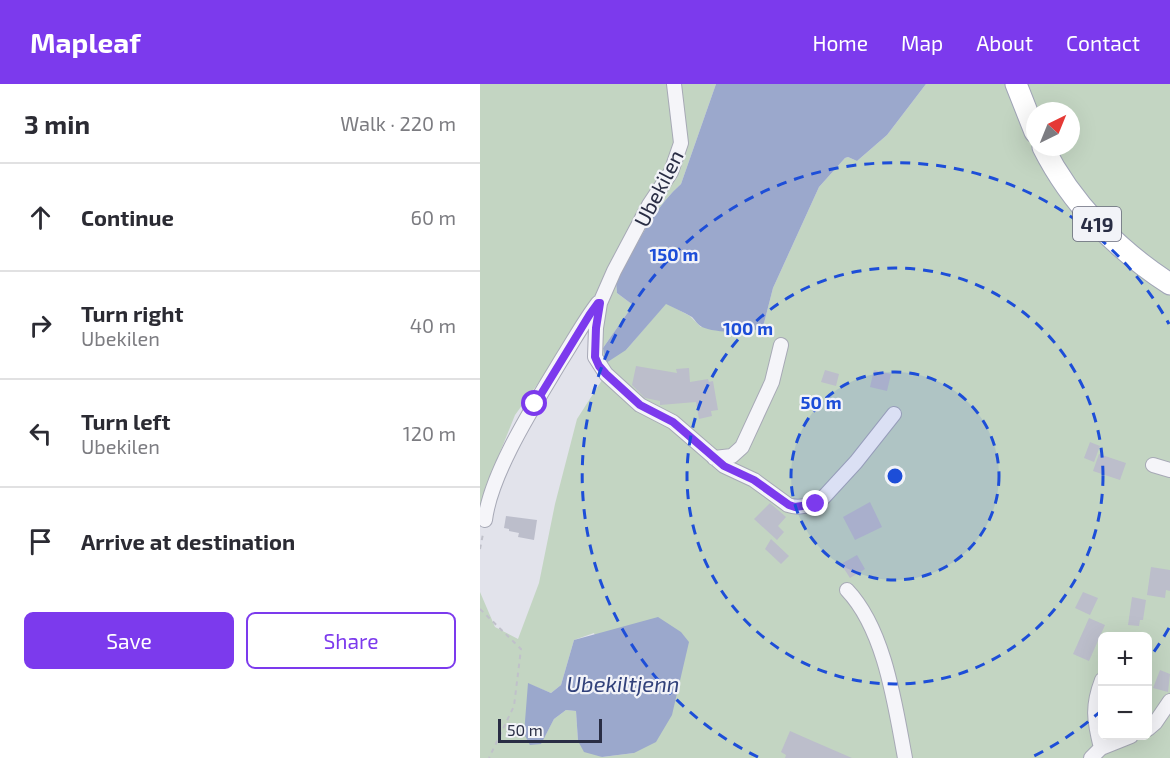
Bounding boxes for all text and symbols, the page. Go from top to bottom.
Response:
text: Mapleaf [30,25,141,59]
text: Home [812,30,868,55]
text: Map [901,30,943,55]
text: About [976,30,1033,55]
text: Contact [1066,30,1140,55]
north arrow [1026,102,1080,156]
text: 3 min [24,108,90,139]
text: Walk · 220 m [340,111,456,135]
street label: Ubekilen [628,145,688,231]
icon: ahead [24,201,57,234]
text: Continue [81,204,174,230]
text: 60 m [411,205,456,229]
road number: 419 [1073,207,1121,241]
text: 150 m [650,243,698,265]
text: Turn right [81,300,183,326]
icon: right [24,309,57,342]
text: 40 m [410,313,456,337]
text: 100 m [723,317,773,339]
text: Ubekilen [81,326,160,350]
route start [521,390,547,416]
text: 50 m [800,391,842,413]
text: Turn left [81,408,170,434]
icon: left [24,417,57,450]
text: 120 m [403,421,456,445]
text: Ubekilen [81,434,160,458]
centre of rings [885,466,905,486]
route end [802,490,828,516]
icon: arrive [24,525,57,558]
text: Arrive at destination [81,528,295,554]
button: Save [24,612,234,669]
button: Share [246,612,456,669]
map controls [1098,632,1152,740]
button: + [1098,632,1152,686]
water label: Ubekiltjenn [566,670,680,697]
button: − [1098,686,1152,740]
scale bar [498,716,602,744]
text: 50 m [507,720,543,739]

